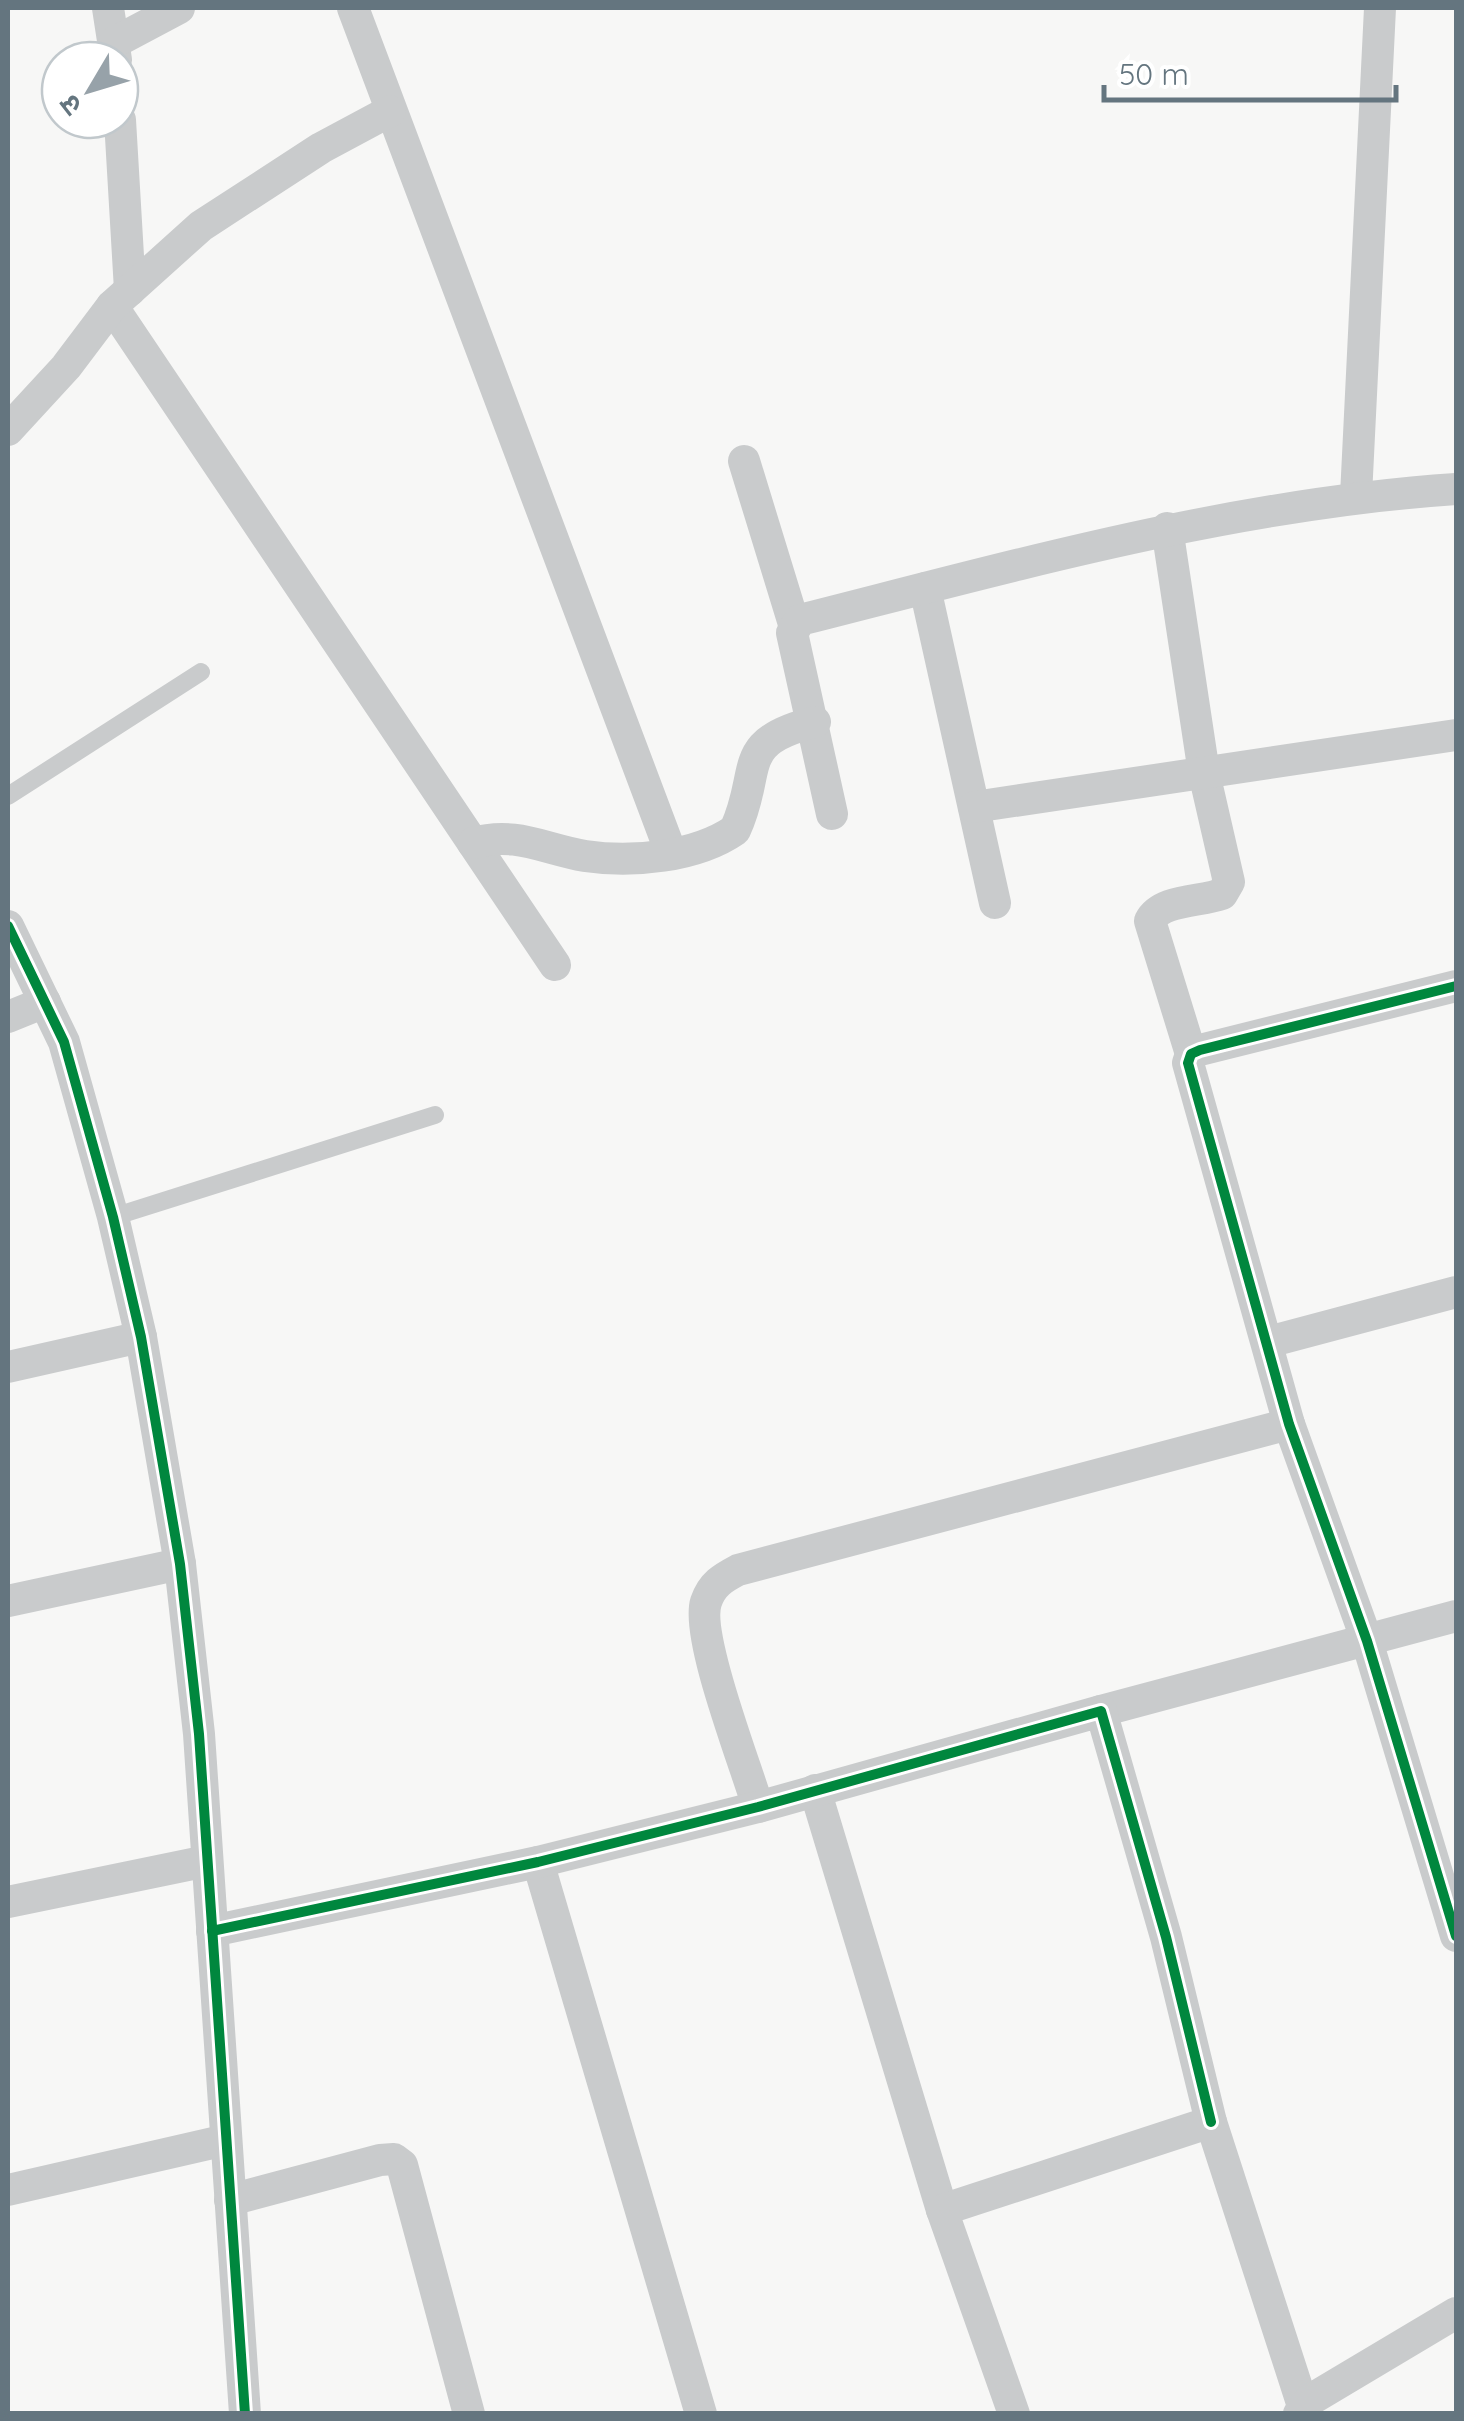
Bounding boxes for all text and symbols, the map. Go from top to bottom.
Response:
north arrow [40,40,140,140]
scale bar [1104,40,1396,102]
text: 50 m [1119,55,1189,93]
text: उ [51,88,89,123]

